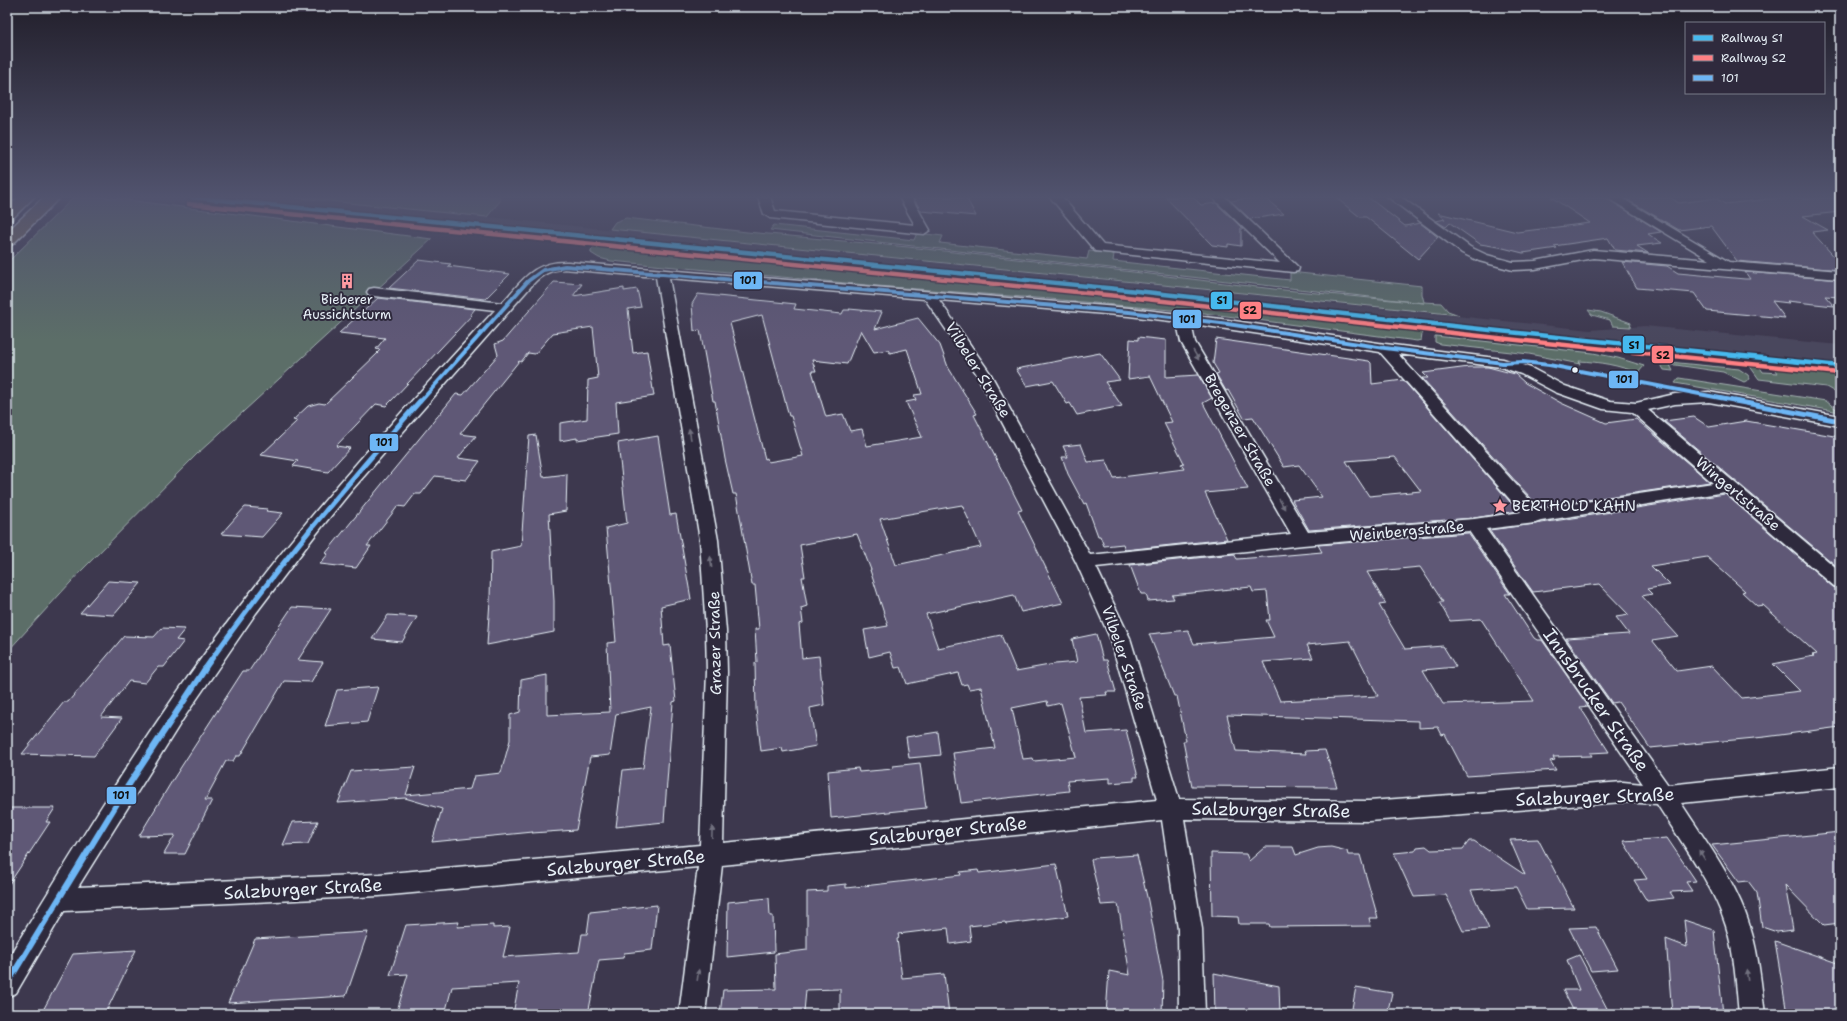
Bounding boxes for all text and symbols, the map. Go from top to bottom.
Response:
legend [1685,22,1825,94]
text: Railway S1 [1721,30,1783,46]
text: Railway S2 [1721,50,1786,66]
text: 101 [1721,70,1739,86]
line badge: 101 [733,271,763,290]
building icon: Bieberer Aussichtsturm [338,272,356,290]
text: 101 [739,273,757,288]
place label: Bieberer Aussichtsturm [303,291,391,323]
line badge: S1 [1210,291,1233,310]
text: S1 [1217,293,1227,308]
line badge: S2 [1239,301,1262,320]
text: S2 [1243,303,1257,318]
line badge: 101 [1172,309,1202,329]
text: 101 [1178,312,1196,327]
street label: Vilbeler Straße [941,318,1015,422]
line badge: S1 [1622,335,1645,354]
text: S1 [1629,338,1639,353]
line badge: S2 [1651,345,1674,364]
text: S2 [1656,348,1670,363]
one-way arrow [1193,349,1200,361]
unlabelled marker [1570,365,1580,375]
street label: Bregenzer Straße [1200,370,1280,490]
line badge: 101 [1608,370,1639,389]
text: 101 [1615,372,1633,387]
one-way arrow [687,428,693,440]
line badge: 101 [369,433,399,452]
text: 101 [375,435,393,450]
street label: Wingertstraße [1691,453,1785,535]
place label: BERTHOLD KAHN [1512,496,1636,516]
place icon: BERTHOLD KAHN [1491,497,1509,515]
one-way arrow [1279,498,1286,510]
street label: Weinbergstraße [1349,516,1465,546]
one-way arrow [708,556,715,568]
street label: Grazer Straße [704,591,726,695]
street label: Vilbeler Straße [1097,603,1151,713]
street label: Innsbrucker Straße [1538,624,1654,776]
street label: Salzburger Straße [1515,782,1675,812]
line badge: 101 [106,786,137,805]
text: 101 [112,788,130,803]
street label: Salzburger Straße [1191,797,1351,823]
street label: Salzburger Straße [868,811,1028,851]
one-way arrow [709,825,715,838]
street label: Salzburger Straße [546,844,706,882]
one-way arrow [1698,849,1705,861]
street label: Salzburger Straße [223,873,383,905]
one-way arrow [695,969,701,981]
one-way arrow [1744,969,1751,981]

